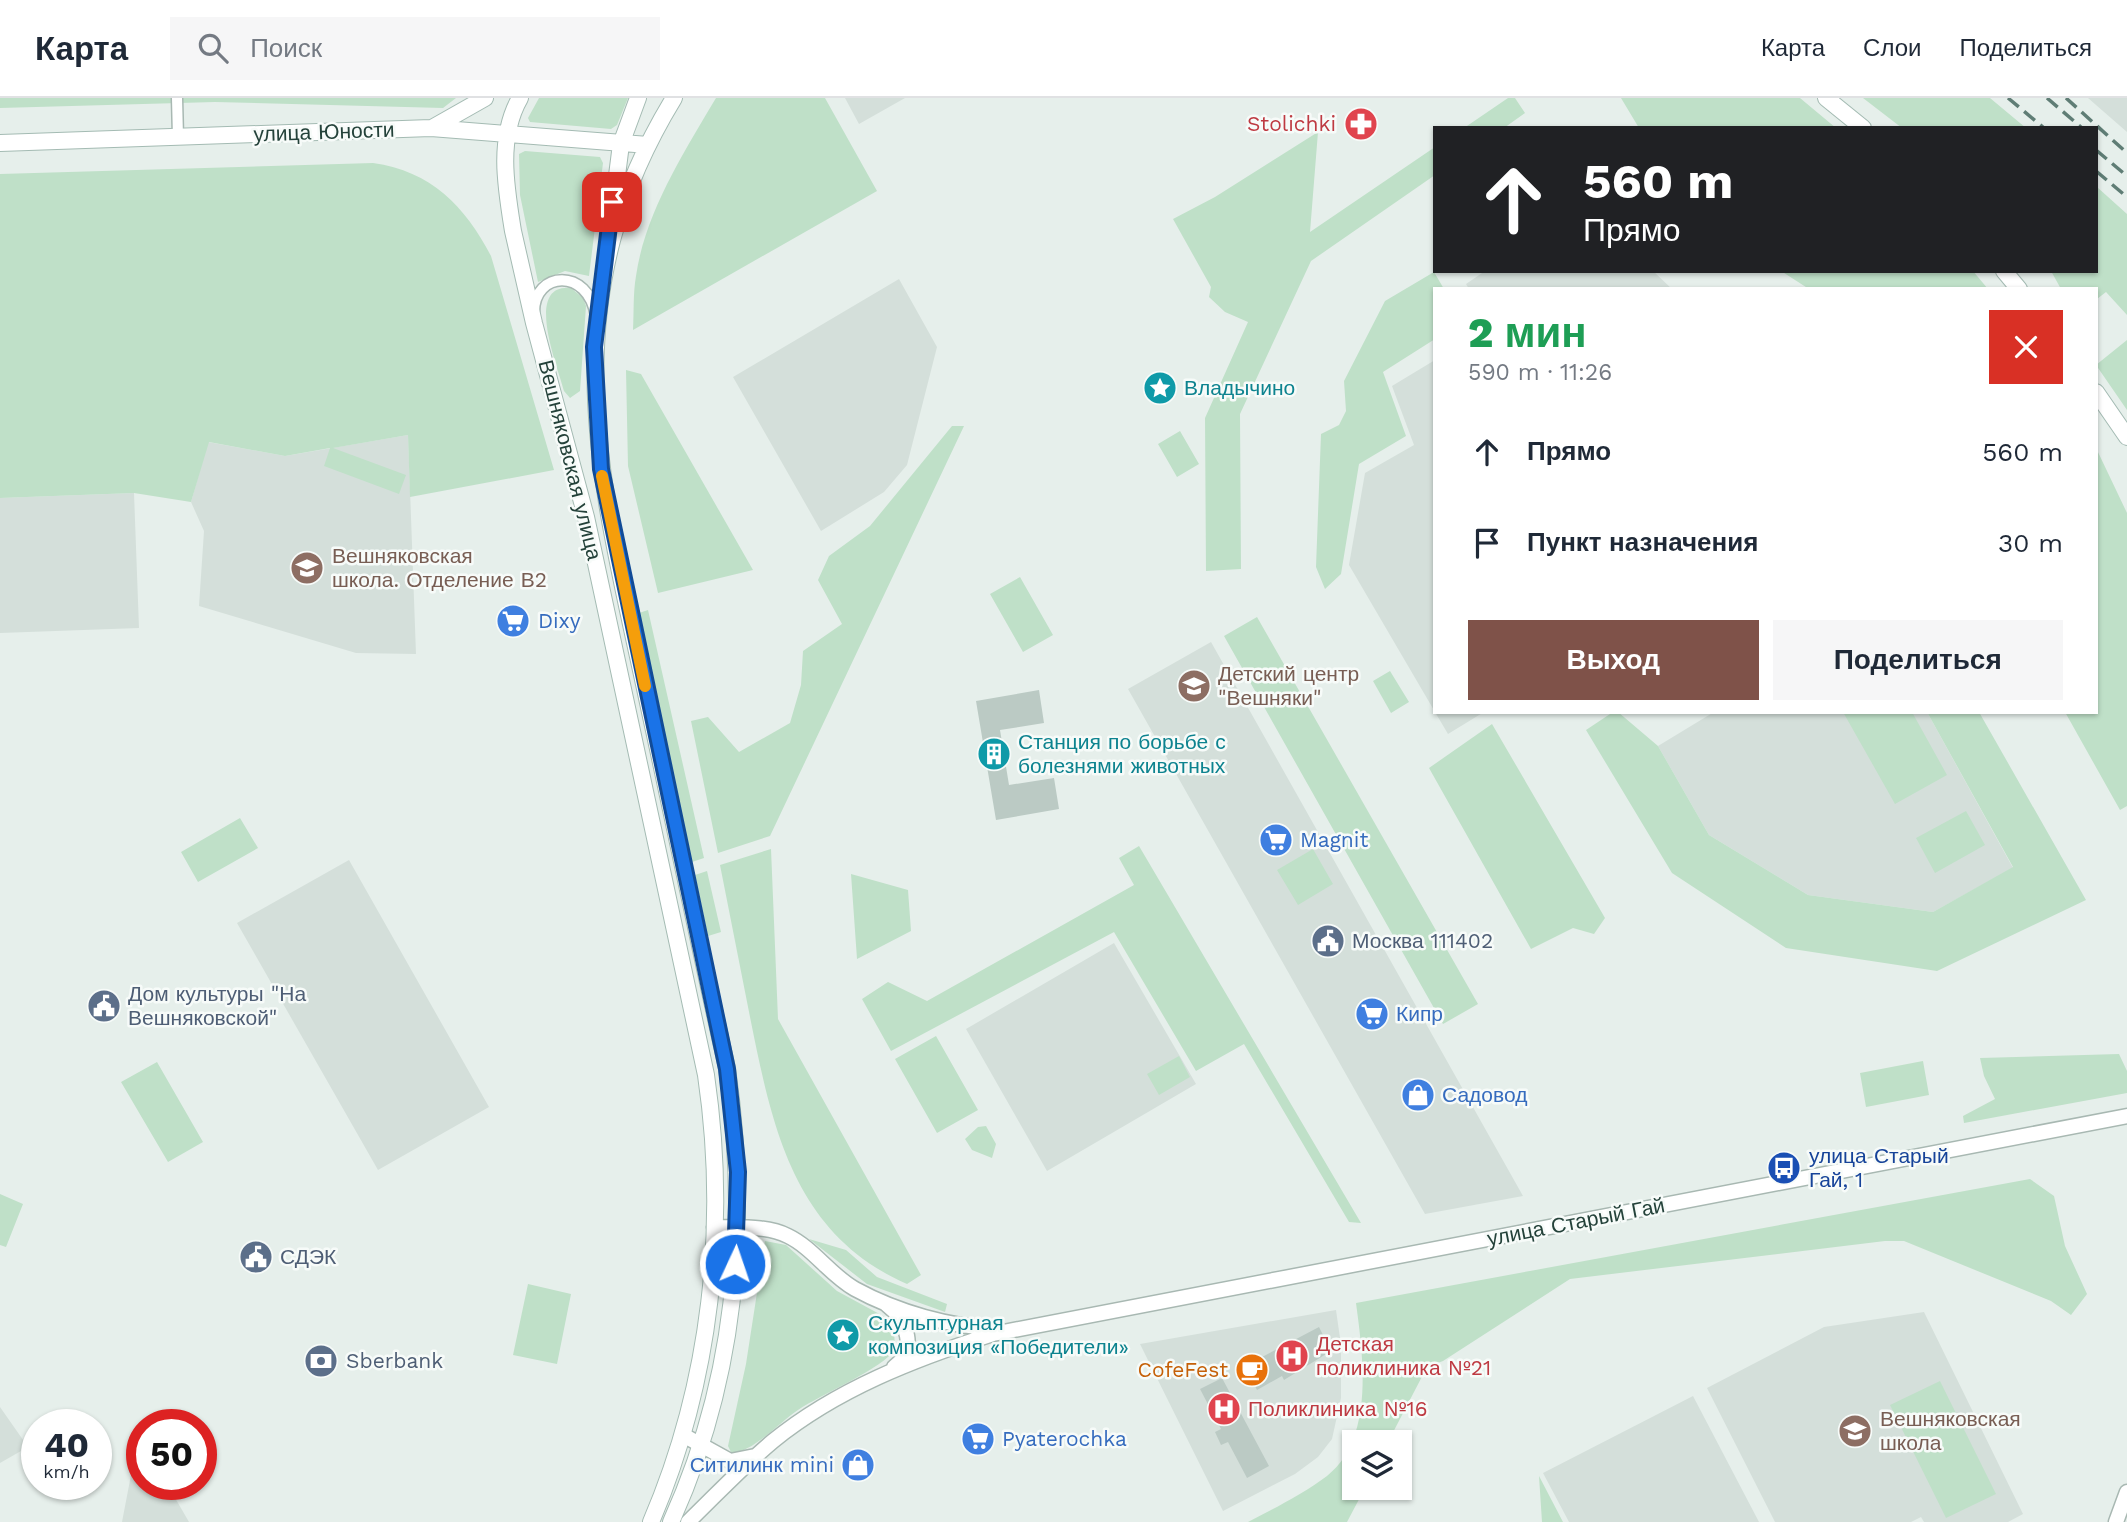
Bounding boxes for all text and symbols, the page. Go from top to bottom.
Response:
search box [170,17,660,80]
text: Карта [35,29,128,68]
icon: search [194,29,232,67]
text: Поиск [250,33,322,63]
text: Карта [1761,34,1825,62]
text: Слои [1863,34,1921,62]
text: Поделиться [1959,34,2092,62]
pharmacy icon: Stolichki [1342,105,1380,143]
place label: Stolichki [1247,111,1336,136]
street label: улица Юности [253,117,395,146]
text: 560 m [1583,152,1733,210]
icon: ahead [1468,154,1559,245]
pin [582,172,642,232]
icon: arrive [593,183,631,221]
text: Прямо [1583,211,1681,249]
text: 2 мин [1468,308,1587,357]
button: close [1989,310,2063,384]
street label: Вешняковская улица [533,357,608,563]
text: 590 m · 11:26 [1468,359,1612,386]
place icon: Владычино [1141,369,1179,407]
place label: Владычино [1184,375,1295,400]
icon: ahead [1468,433,1506,471]
text: Прямо [1527,436,1611,466]
text: 560 m [1982,437,2063,467]
icon: arrive [1468,524,1506,562]
text: Пункт назначения [1527,527,1758,557]
text: 30 m [1998,528,2063,558]
place label: Вешняковская школа. Отделение В2 [332,543,547,592]
school or university icon: Вешняковская школа. Отделение В2 [288,549,326,587]
supermarket icon: Dixy [494,602,532,640]
place label: Dixy [538,608,581,633]
button: Выход [1468,620,1759,700]
button: Поделиться [1773,620,2063,700]
place label: Детский центр "Вешняки" [1218,661,1359,710]
school or university icon: Детский центр "Вешняки" [1175,667,1213,705]
place label: Станция по борьбе с болезнями животных [1018,729,1226,778]
building icon: Станция по борьбе с болезнями животных [975,735,1013,773]
supermarket icon: Magnit [1257,821,1295,859]
place label: Magnit [1300,827,1368,852]
public building icon: Москва 111402 [1309,922,1347,960]
place label: Москва 111402 [1352,928,1493,953]
place label: Дом культуры "На Вешняковской" [128,981,306,1030]
public building icon: Дом культуры "На Вешняковской" [85,987,123,1025]
supermarket icon: Кипр [1353,995,1391,1033]
place label: Кипр [1396,1001,1443,1026]
shop icon: Садовод [1399,1076,1437,1114]
place label: Садовод [1442,1082,1527,1107]
place label: улица Старый Гай, 1 [1809,1143,1949,1192]
bus stop icon: улица Старый Гай, 1 [1765,1149,1803,1187]
street label: улица Старый Гай [1485,1192,1667,1251]
position arrow [698,1227,772,1301]
public building icon: СДЭК [237,1238,275,1276]
place label: СДЭК [280,1244,337,1269]
place label: Скульптурная композиция «Победители» [868,1310,1129,1359]
place icon: Скульптурная композиция «Победители» [824,1316,862,1354]
place label: Детская поликлиника №21 [1316,1331,1491,1380]
hospital icon: Детская поликлиника №21 [1273,1337,1311,1375]
bank icon: Sberbank [302,1342,340,1380]
place label: Sberbank [346,1348,443,1373]
cafe icon: CofeFest [1233,1351,1271,1389]
place label: CofeFest [1138,1357,1228,1382]
hospital icon: Поликлиника №16 [1205,1390,1243,1428]
place label: Поликлиника №16 [1248,1396,1427,1421]
place label: Вешняковская школа [1880,1406,2021,1455]
speed limit sign: 50 [126,1409,217,1500]
school or university icon: Вешняковская школа [1836,1412,1874,1450]
supermarket icon: Pyaterochka [959,1420,997,1458]
text: 40 [44,1424,89,1466]
place label: Pyaterochka [1002,1426,1127,1451]
map controls [1342,1430,1412,1500]
button: layers [1342,1430,1412,1500]
shop icon: Ситилинк mini [839,1446,877,1484]
place label: Ситилинк mini [690,1452,834,1477]
text: km/h [43,1461,90,1482]

